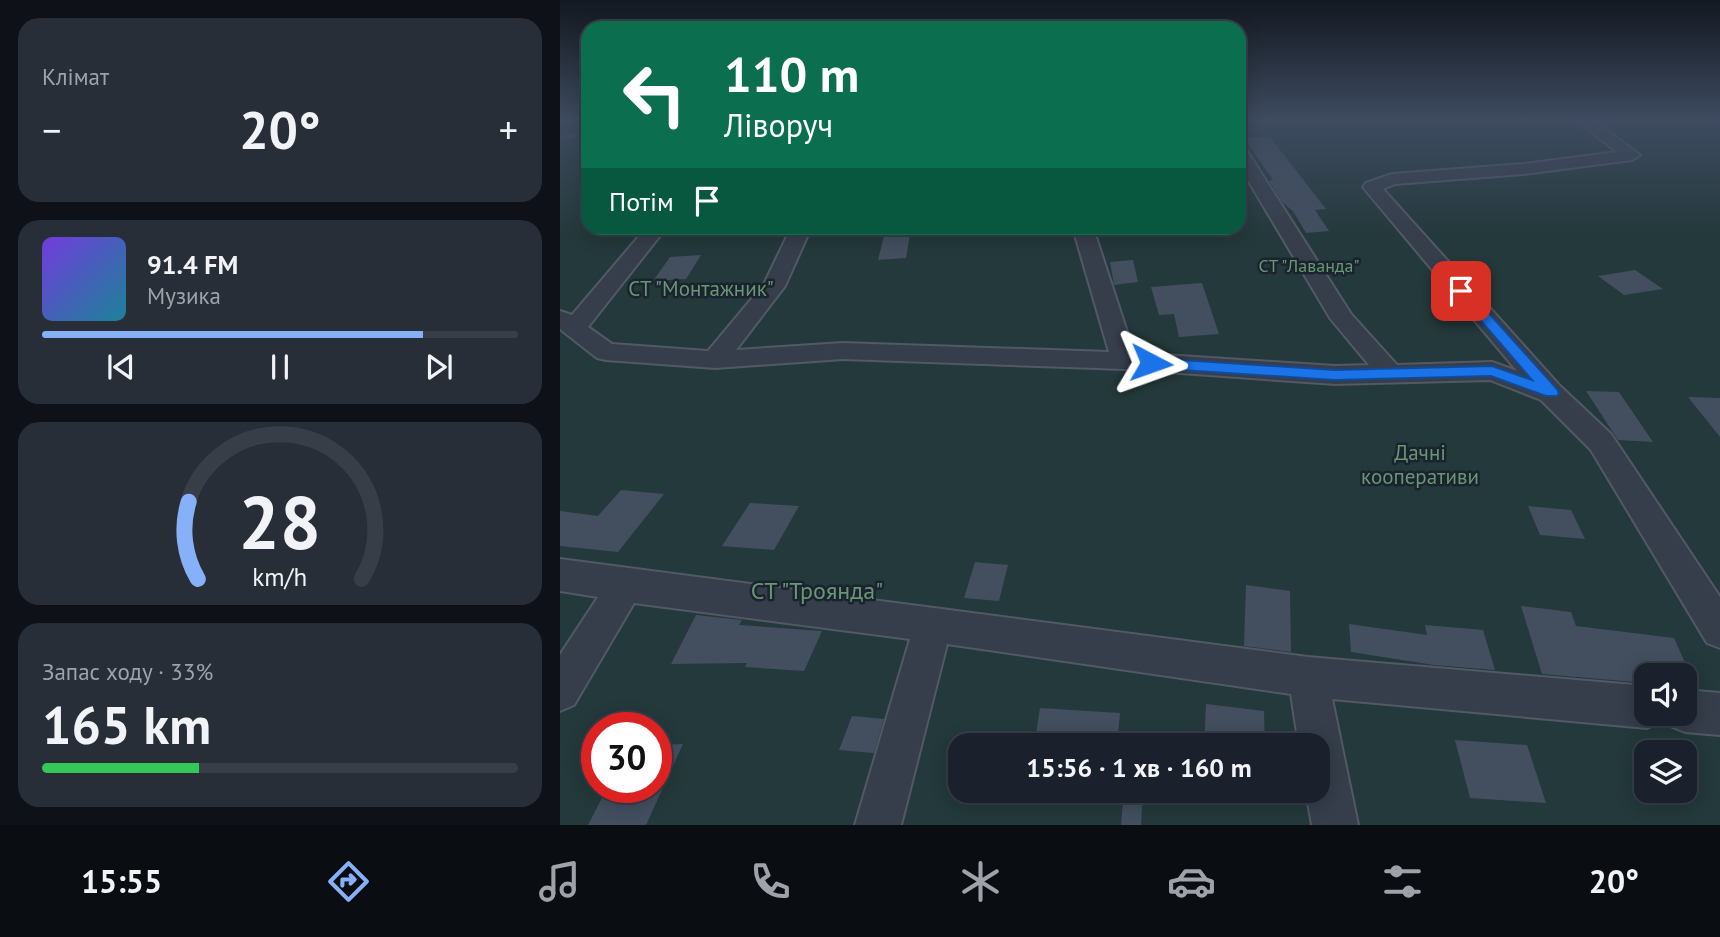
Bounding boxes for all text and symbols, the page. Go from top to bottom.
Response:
text: 110 m [724,42,859,106]
icon: left [609,49,700,140]
text: Клімат [42,62,109,91]
text: 20° [239,96,321,163]
text: Ліворуч [724,104,833,146]
text: − [42,105,61,154]
text: + [499,105,518,154]
icon: arrive [688,182,726,220]
text: Потім [609,185,674,218]
text: 91.4 FM [147,248,238,281]
park label: СТ "Лаванда" [1258,254,1360,277]
pin [1431,261,1491,321]
icon: arrive [1442,272,1480,310]
park label: СТ "Монтажник" [628,275,774,302]
text: Музика [147,281,221,310]
position arrow [1114,326,1188,400]
icon: previous [102,348,140,386]
icon: pause [261,348,299,386]
icon: next [420,348,458,386]
park label: Дачні кооперативи [1361,439,1479,490]
text: 28 [239,476,321,570]
text: km/h [253,561,307,593]
park label: СТ "Троянда" [751,575,883,606]
text: Запас ходу · 33% [42,657,213,686]
map controls [1634,663,1697,803]
button: sound [1634,663,1697,726]
text: 165 km [42,691,211,758]
speed limit sign: 30 [581,712,672,803]
button: layers [1634,740,1697,803]
text: 15:56 · 1 хв · 160 m [1026,751,1252,784]
icon: directions [324,857,373,906]
icon: music [535,857,584,906]
icon: phone [746,857,795,906]
icon: climate [956,857,1005,906]
icon: car [1167,857,1216,906]
icon: filters [1378,857,1427,906]
text: 15:55 [81,860,162,902]
text: 20° [1589,860,1639,902]

